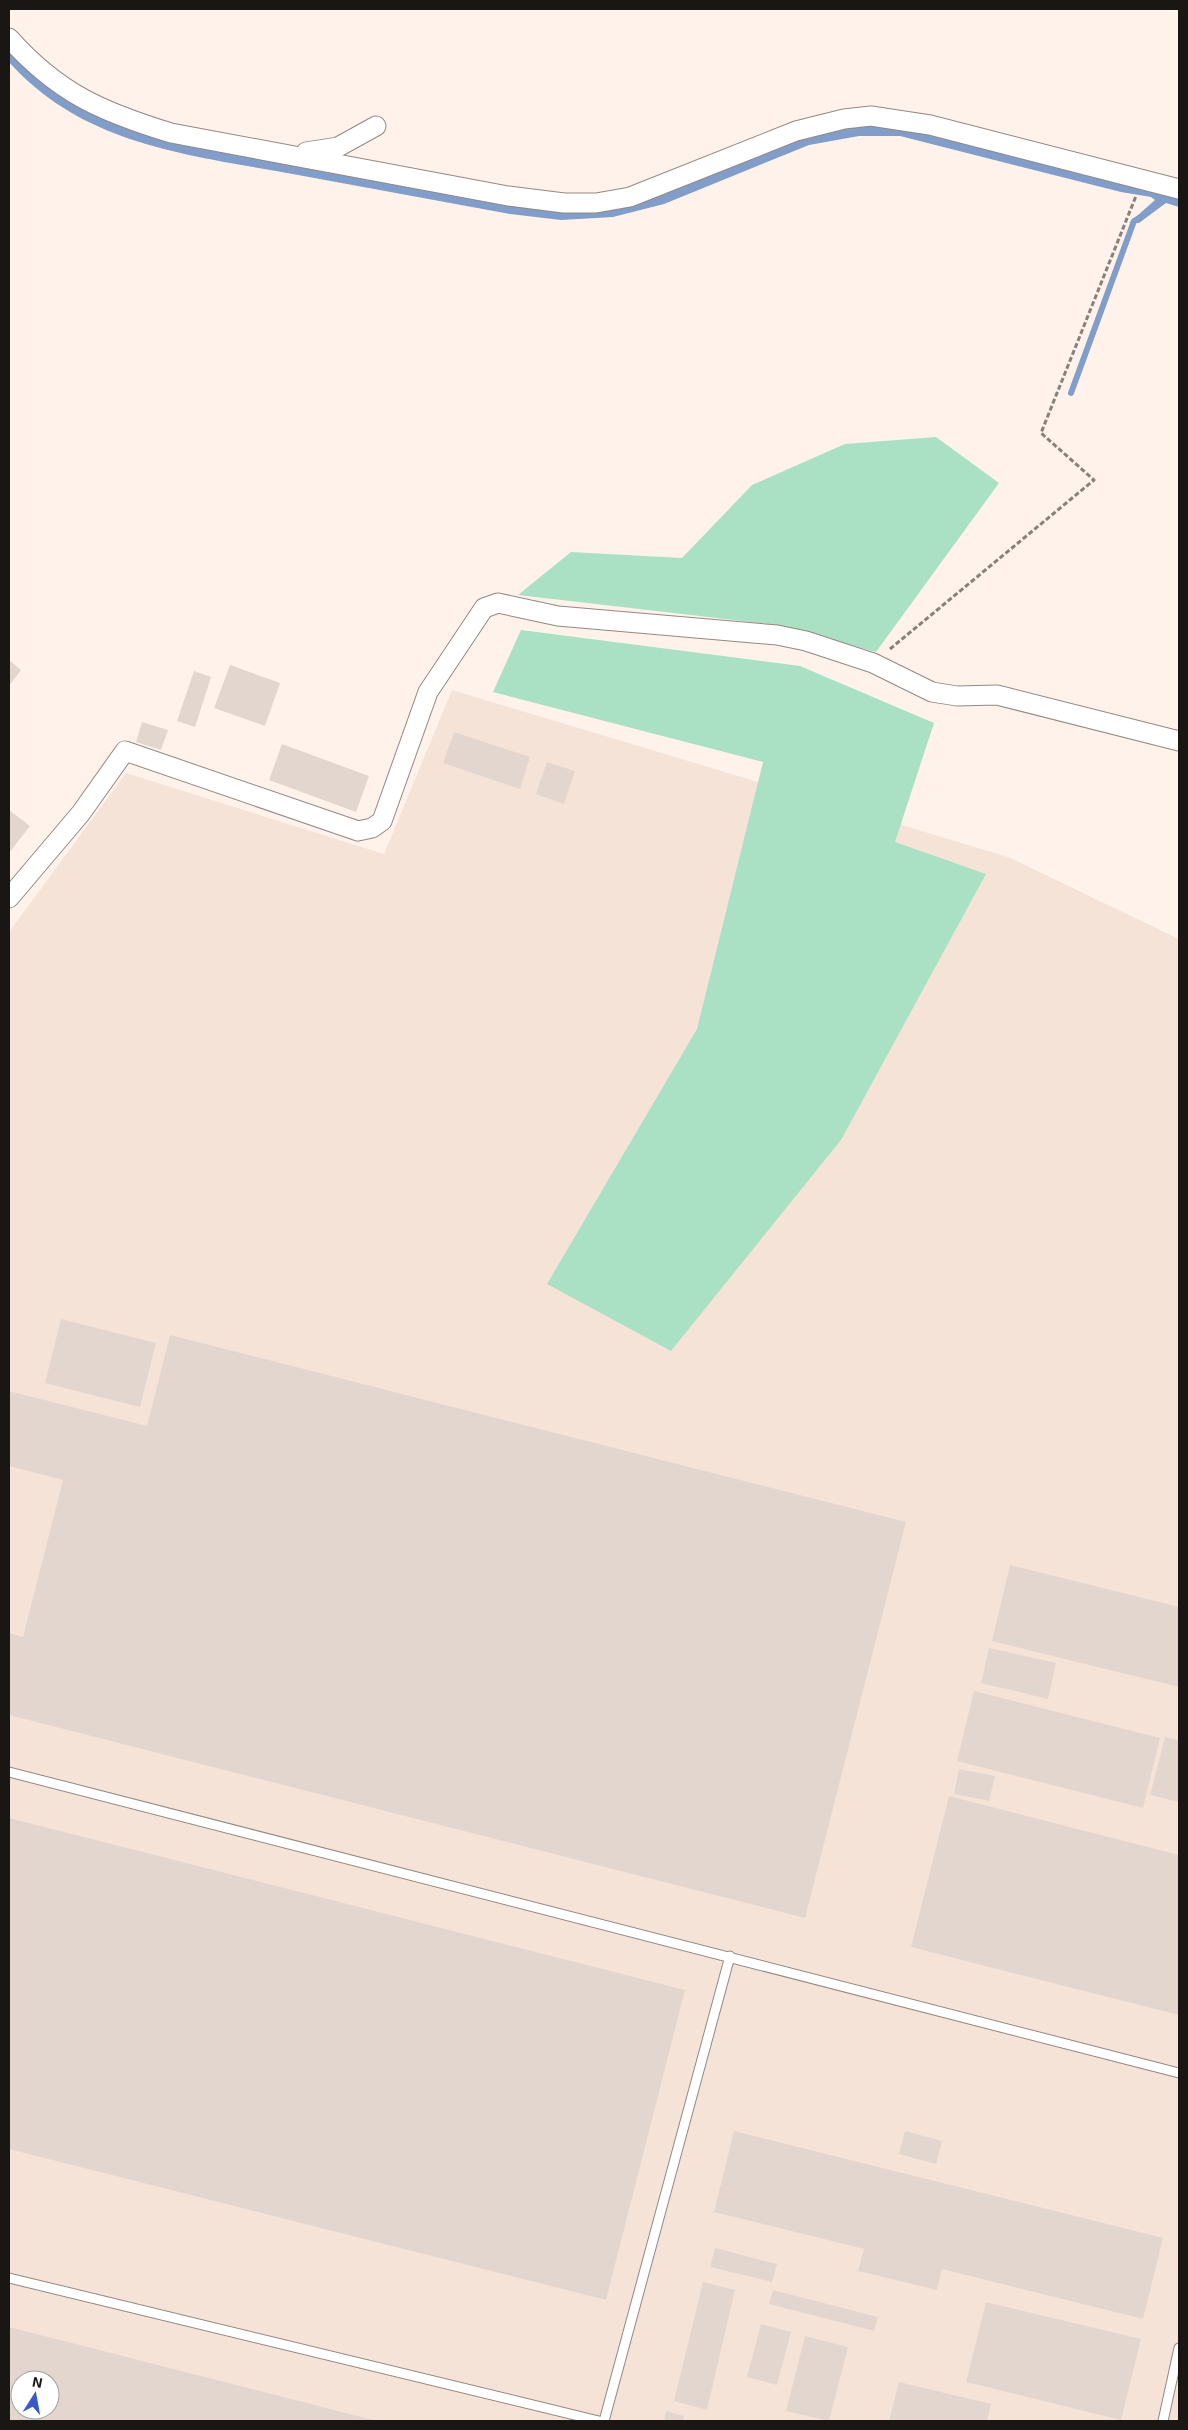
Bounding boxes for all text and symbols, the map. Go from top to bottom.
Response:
north arrow [10,2370,60,2420]
text: N [31,2372,44,2391]

